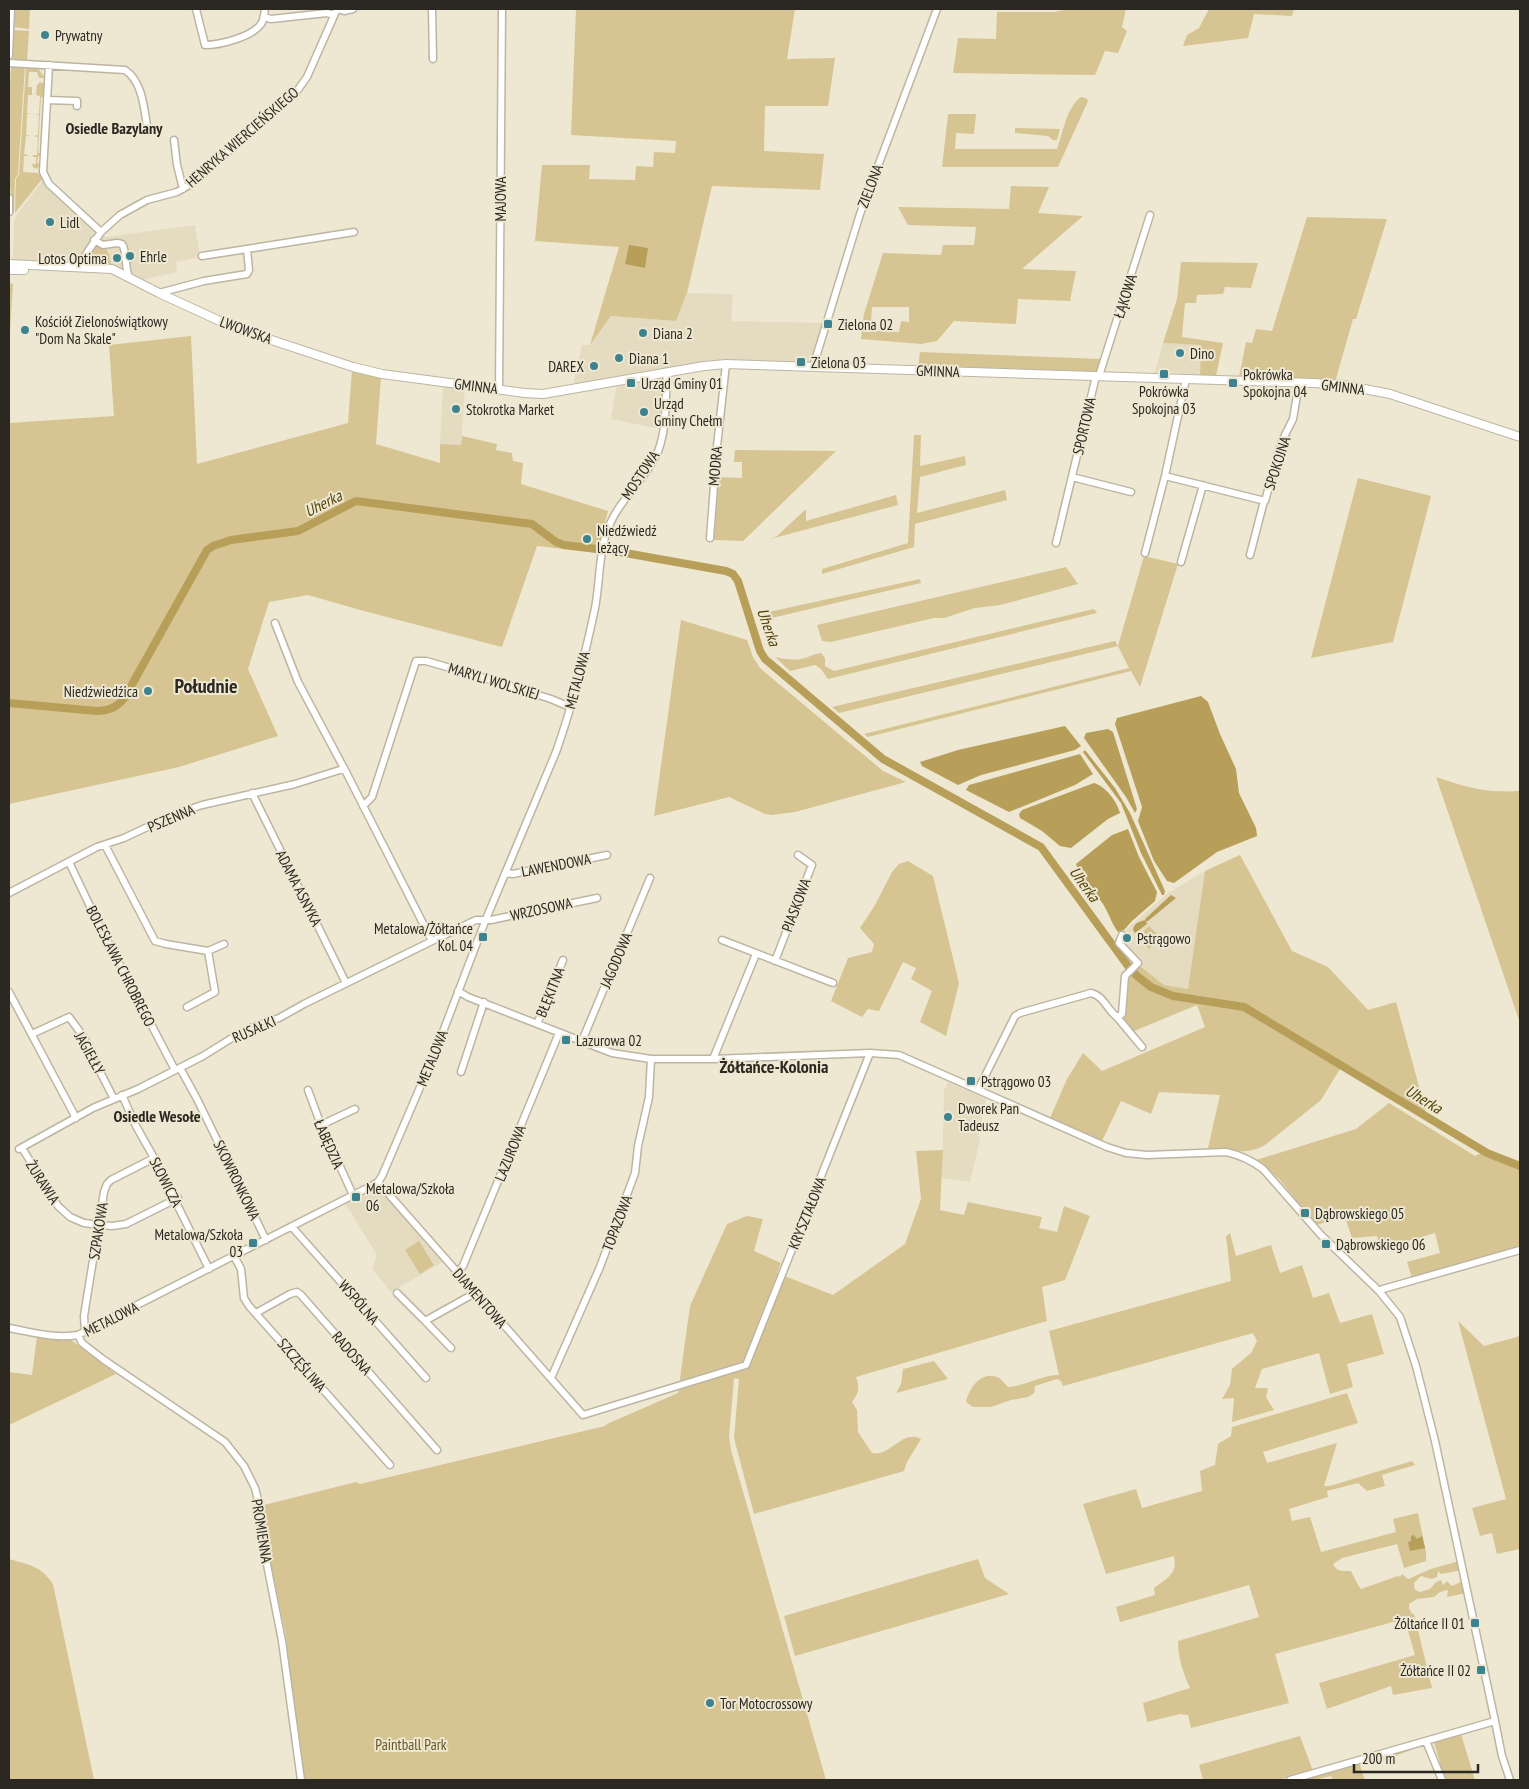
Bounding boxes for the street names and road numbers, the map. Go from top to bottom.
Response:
street label: HENRYKA WIERCIEŃSKIEGO [182,83,302,191]
street label: ZIELONA [853,161,887,211]
street label: MAJOWA [491,176,510,222]
street label: ŁĄKOWA [1109,271,1141,320]
street label: LWOWSKA [217,312,275,348]
street label: GMINNA [916,361,961,381]
street label: GMINNA [453,374,500,398]
street label: GMINNA [1320,375,1367,399]
street label: SPORTOWA [1068,394,1100,457]
street label: SPOKOJNA [1259,433,1295,492]
street label: MODRA [704,445,726,487]
street label: MOSTOWA [617,446,664,503]
street label: METALOWA [560,648,594,711]
street label: MARYLI WOLSKIEJ [446,658,542,704]
street label: PSZENNA [145,799,198,836]
street label: ADAMA ASNYKA [272,847,327,930]
street label: LAWENDOWA [520,849,593,881]
street label: PIASKOWA [777,875,815,934]
street label: WRZOSOWA [508,893,575,925]
street label: BOLESŁAWA CHROBREGO [82,902,160,1030]
street label: JAGODOWA [595,928,637,992]
street label: BŁĘKITNA [531,963,569,1020]
street label: RUSAŁKI [229,1011,279,1047]
street label: METALOWA [412,1026,452,1089]
street label: JAGIEŁŁY [70,1028,109,1078]
street label: ŁABĘDZIA [310,1117,349,1172]
street label: LAZUROWA [490,1121,530,1184]
street label: SKOWRONKOWA [209,1137,265,1224]
street label: SŁOWICZA [145,1154,187,1211]
street label: ŻURAWIA [22,1156,65,1208]
street label: KRYSZTAŁOWA [784,1173,831,1252]
street label: TOPAZOWA [598,1192,637,1254]
street label: SZPAKOWA [84,1200,112,1261]
street label: DIAMENTOWA [449,1264,512,1333]
street label: WSPÓLNA [335,1276,384,1329]
street label: METALOWA [80,1297,142,1341]
street label: RADOSNA [328,1327,377,1379]
street label: SZCZĘŚLIWA [273,1334,331,1397]
street label: PROMIENNA [248,1498,277,1565]

